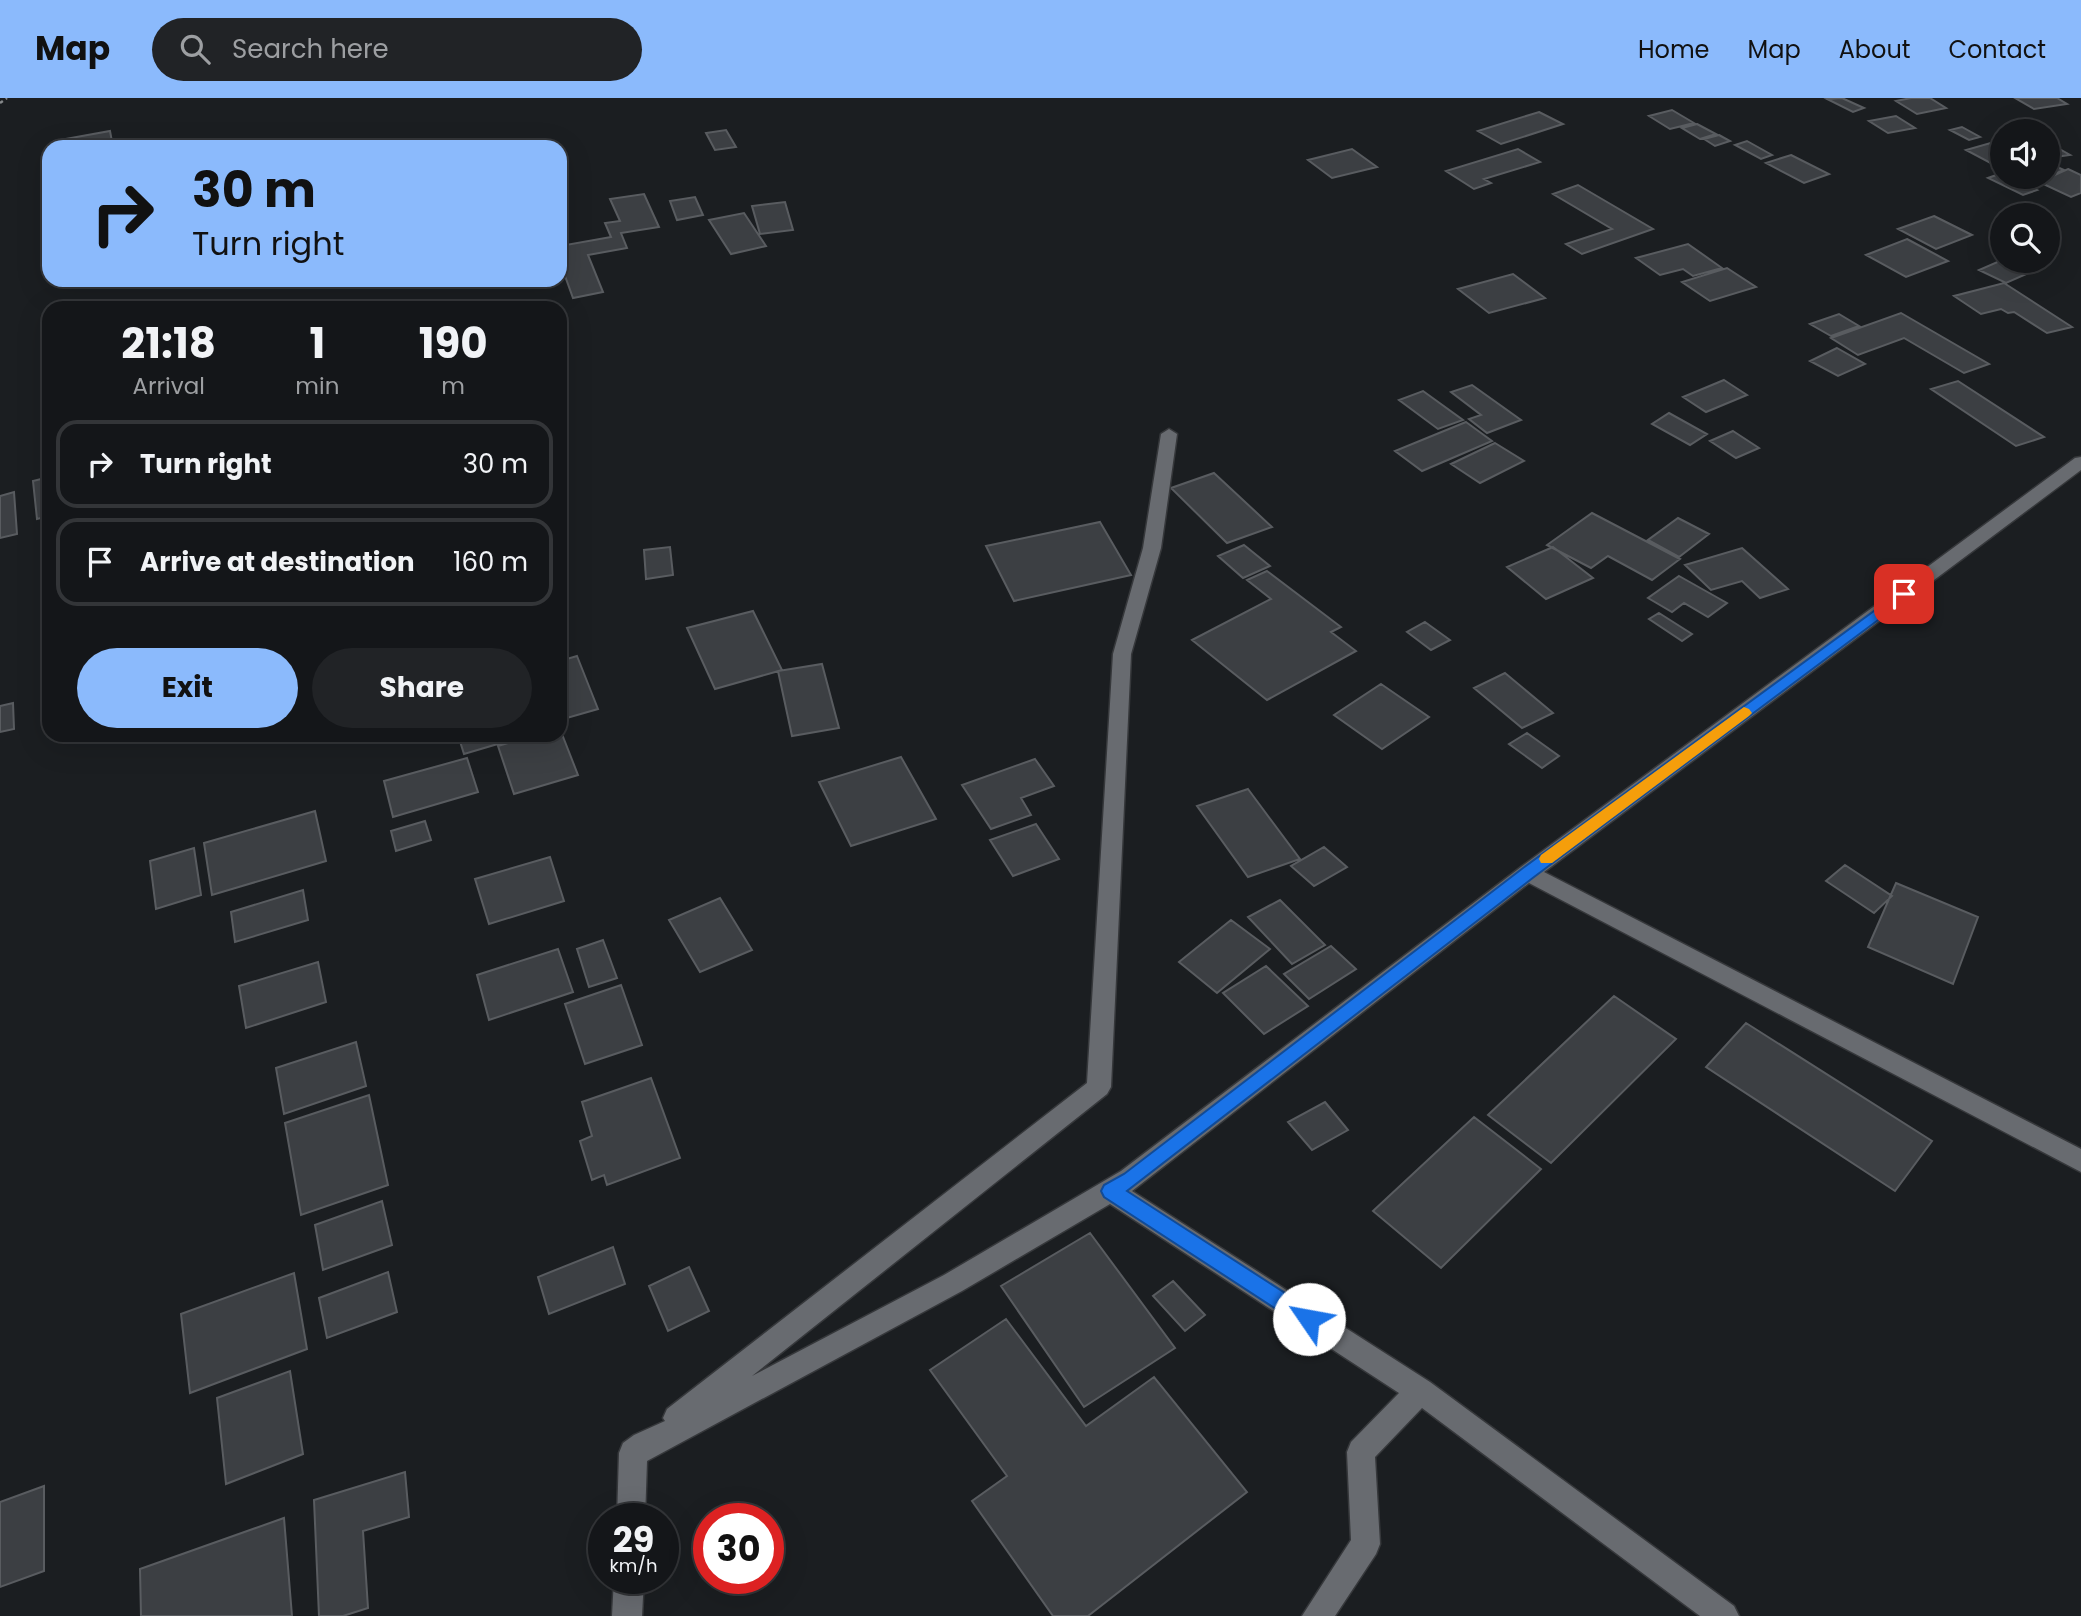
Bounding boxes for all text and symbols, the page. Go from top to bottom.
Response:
search box [152,18,642,81]
text: Map [35,25,110,72]
icon: search [176,30,214,68]
text: Search here [232,31,389,67]
text: Home [1638,33,1710,66]
text: Map [1748,33,1801,66]
text: About [1839,33,1910,66]
text: Contact [1948,33,2046,66]
map controls [1990,119,2060,273]
button: sound [1990,119,2060,189]
text: 30 m [192,156,316,224]
icon: right [77,168,168,259]
button: search [1990,203,2060,273]
text: Turn right [192,221,344,266]
text: 21:18 [121,314,216,373]
text: 1 [309,314,325,373]
text: 190 [419,314,488,373]
text: Arrival [132,370,205,402]
text: min [295,370,339,402]
text: m [441,370,465,402]
icon: right [81,445,119,483]
text: Turn right [140,446,272,482]
text: 30 m [463,446,528,482]
icon: arrive [81,543,119,581]
text: Arrive at destination [140,544,415,580]
text: 160 m [453,544,528,580]
pin [1874,564,1934,624]
icon: arrive [1885,575,1923,613]
button: Exit [77,648,298,728]
button: Share [312,648,532,728]
position arrow [1272,1282,1346,1356]
speed limit sign: 30 [693,1503,784,1594]
text: 29 [613,1515,654,1564]
text: km/h [610,1553,657,1578]

